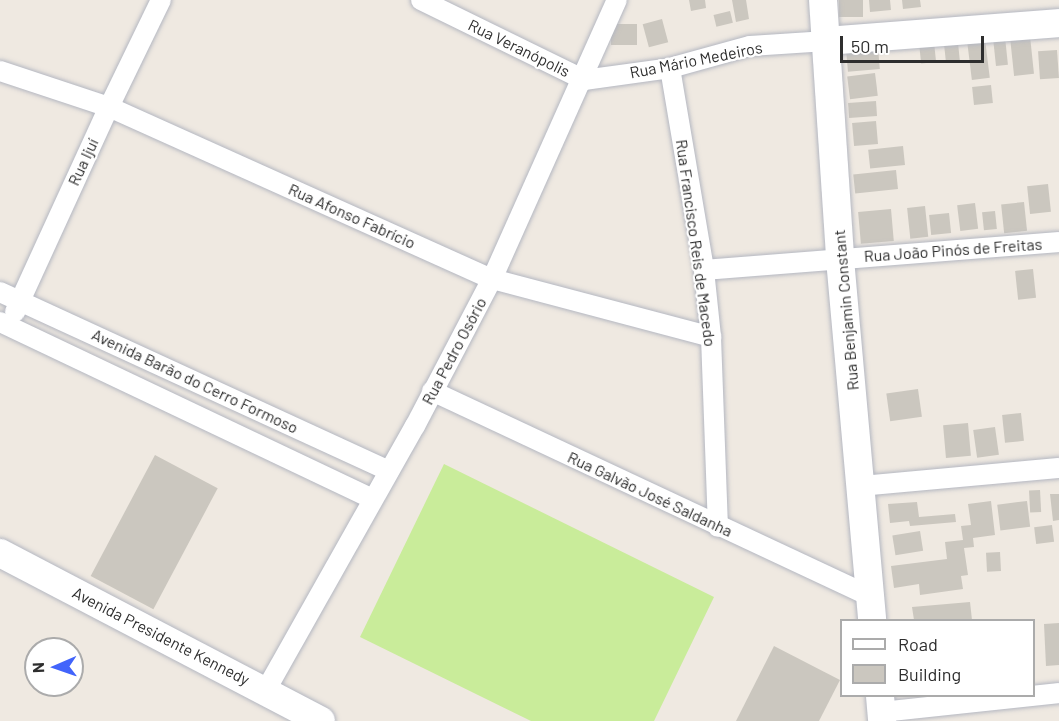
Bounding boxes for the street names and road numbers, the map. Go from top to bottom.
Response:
street label: Rua Veranópolis [465,15,573,81]
street label: Rua Mário Medeiros [628,38,764,82]
street label: Rua Ijuí [64,135,102,189]
street label: Rua Francisco Reis de Macedo [672,138,720,348]
street label: Rua Afonso Fabrício [286,179,418,253]
street label: Rua Benjamin Constant [829,229,863,391]
street label: Rua João Pinós de Freitas [863,234,1043,266]
street label: Rua Pedro Osório [418,294,490,408]
street label: Avenida Barão do Cerro Formoso [89,325,301,437]
street label: Rua Galvão José Saldanha [565,447,735,541]
street label: Avenida Presidente Kennedy [69,583,253,689]

